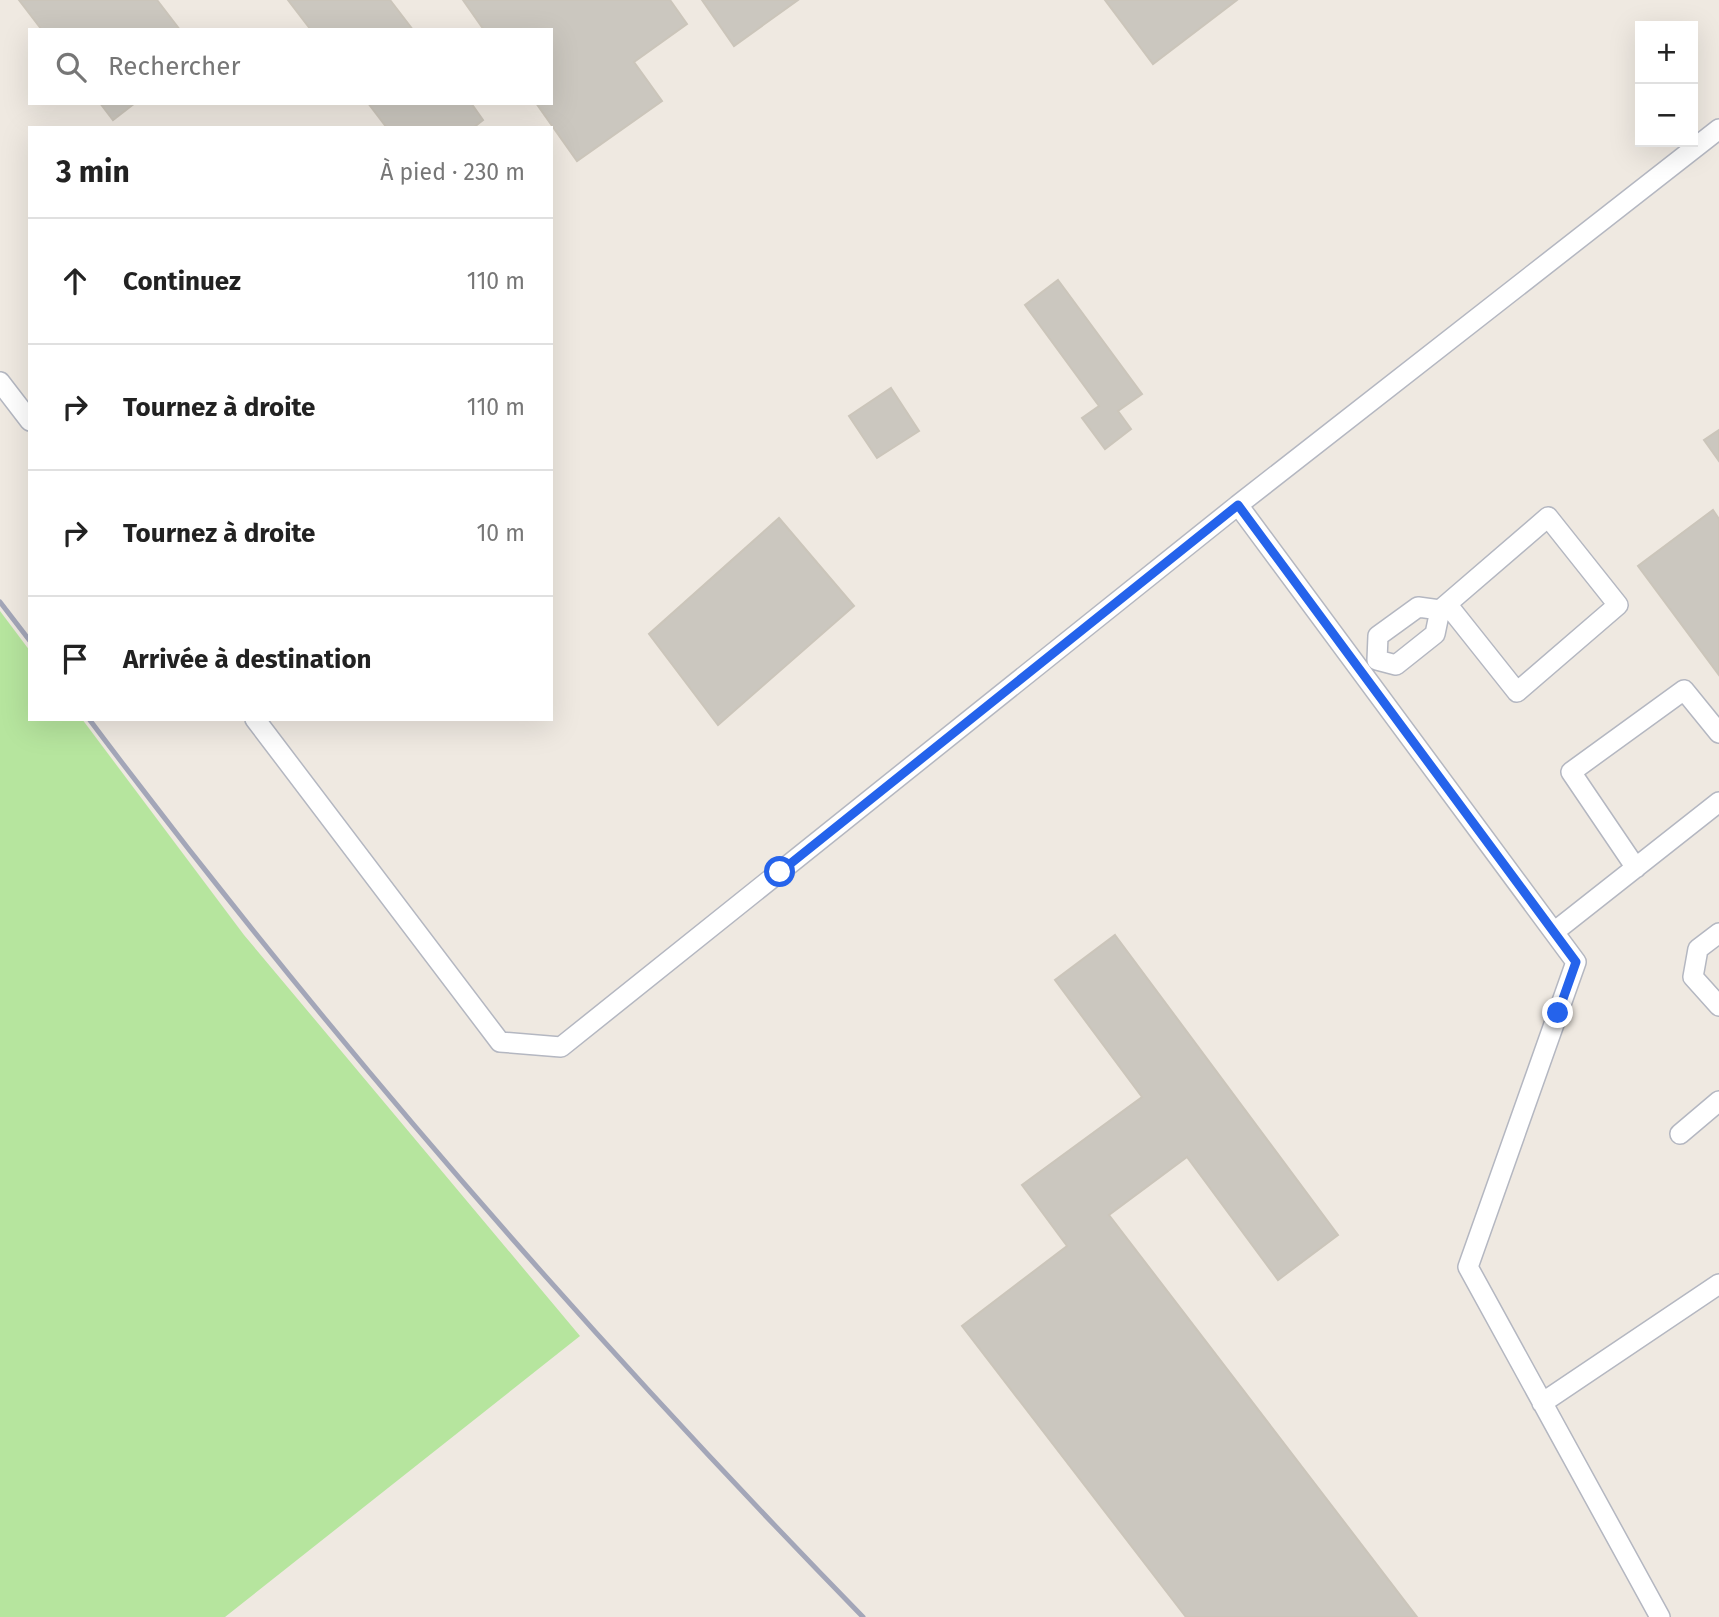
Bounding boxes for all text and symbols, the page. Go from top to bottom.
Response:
map controls [1635,21,1698,147]
button: + [1635,21,1698,84]
search box [28,28,553,105]
icon: search [52,48,90,86]
text: Rechercher [108,51,240,82]
button: − [1635,84,1698,147]
text: 3 min [56,154,130,190]
text: À pied · 230 m [380,158,525,186]
icon: ahead [56,262,94,300]
text: Continuez [123,266,241,297]
text: 110 m [467,267,525,295]
icon: right [56,388,94,426]
text: Tournez à droite [123,392,315,423]
text: 110 m [467,393,525,421]
icon: right [56,514,94,552]
text: Tournez à droite [123,518,315,549]
text: 10 m [476,519,525,547]
icon: arrive [56,640,94,678]
text: Arrivée à destination [123,644,372,675]
route start [764,856,795,887]
route end [1542,997,1573,1028]

